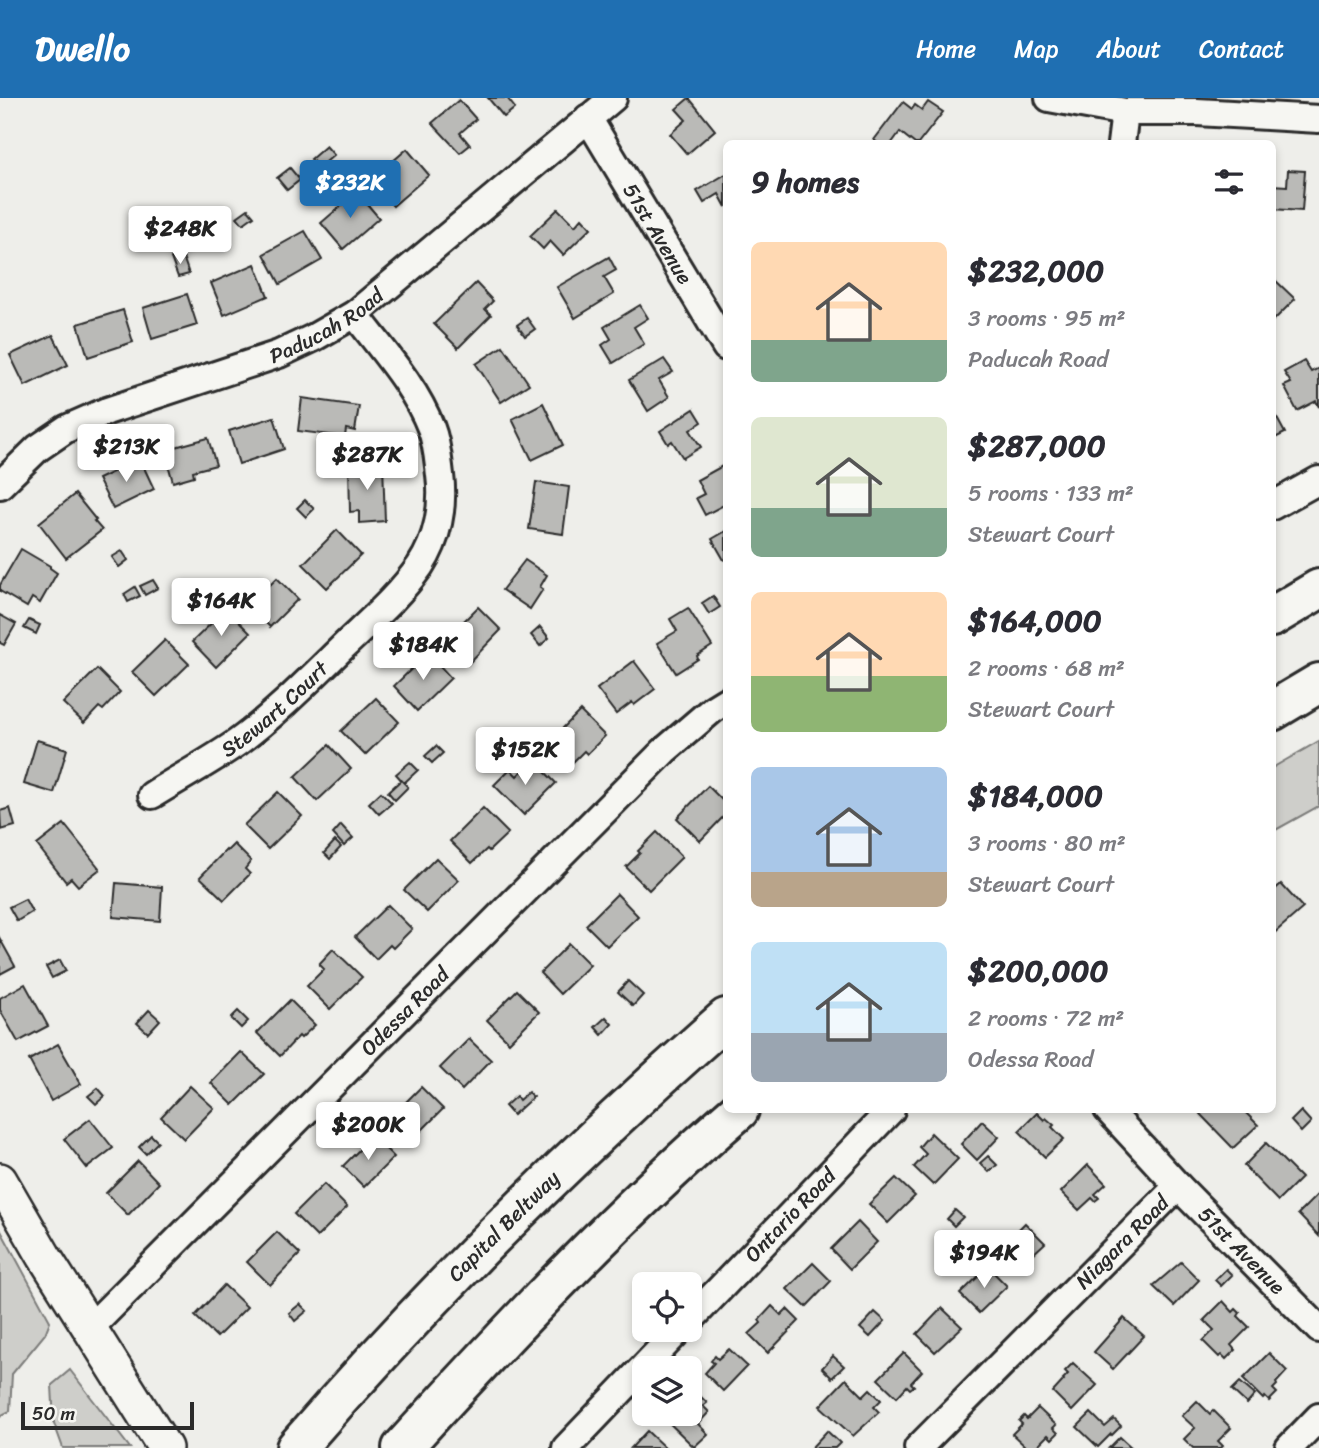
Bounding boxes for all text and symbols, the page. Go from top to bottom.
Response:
text: Dwello [35,20,130,78]
text: Home [916,28,976,70]
text: Map [1014,28,1058,70]
text: About [1096,28,1161,70]
text: Contact [1199,28,1284,70]
text: 9 homes [751,155,859,209]
pin: $232K [301,160,399,220]
text: $232K [316,162,384,203]
icon: filters [1210,163,1248,201]
street label: 51st Avenue [612,175,703,292]
pin: $248K [131,206,229,266]
text: $248K [145,208,215,249]
text: $232,000 [968,244,1104,298]
icon: home [807,270,891,354]
street label: Paducah Road [265,277,394,375]
text: 3 rooms · 95 m² [968,298,1125,339]
text: Paducah Road [968,339,1108,380]
text: $287,000 [968,419,1106,473]
pin: $213K [77,424,175,484]
text: $213K [93,426,159,467]
pin: $287K [318,432,416,492]
text: $287K [332,434,402,475]
icon: home [807,445,891,529]
text: 5 rooms · 133 m² [968,473,1134,514]
text: Stewart Court [968,514,1114,555]
pin: $164K [172,578,270,638]
text: $164K [188,580,254,621]
text: $164,000 [968,594,1102,648]
icon: home [807,620,891,704]
pin: $184K [374,622,472,682]
text: $184K [389,624,457,665]
text: 2 rooms · 68 m² [968,648,1125,689]
street label: Stewart Court [213,650,339,768]
text: Stewart Court [968,689,1114,730]
pin: $152K [476,728,574,787]
text: $152K [492,729,558,770]
text: $184,000 [968,769,1103,823]
icon: home [807,795,891,879]
text: 3 rooms · 80 m² [968,823,1126,864]
text: Stewart Court [968,864,1114,905]
text: $200,000 [968,944,1108,998]
street label: Odessa Road [351,956,460,1065]
icon: home [807,970,891,1054]
text: 2 rooms · 72 m² [968,998,1124,1039]
text: Odessa Road [968,1039,1093,1080]
pin: $200K [319,1102,417,1162]
text: $200K [332,1104,404,1145]
street label: Ontario Road [735,1157,847,1272]
street label: Capital Beltway [438,1161,569,1291]
street label: Niagara Road [1066,1184,1180,1299]
street label: 51st Avenue [1188,1197,1295,1304]
pin: $194K [935,1230,1033,1290]
text: $194K [950,1232,1018,1273]
map controls [632,1272,702,1426]
button: locate [632,1272,702,1342]
button: layers [632,1356,702,1426]
text: 50 m [32,1397,75,1430]
scale bar [21,1399,194,1431]

